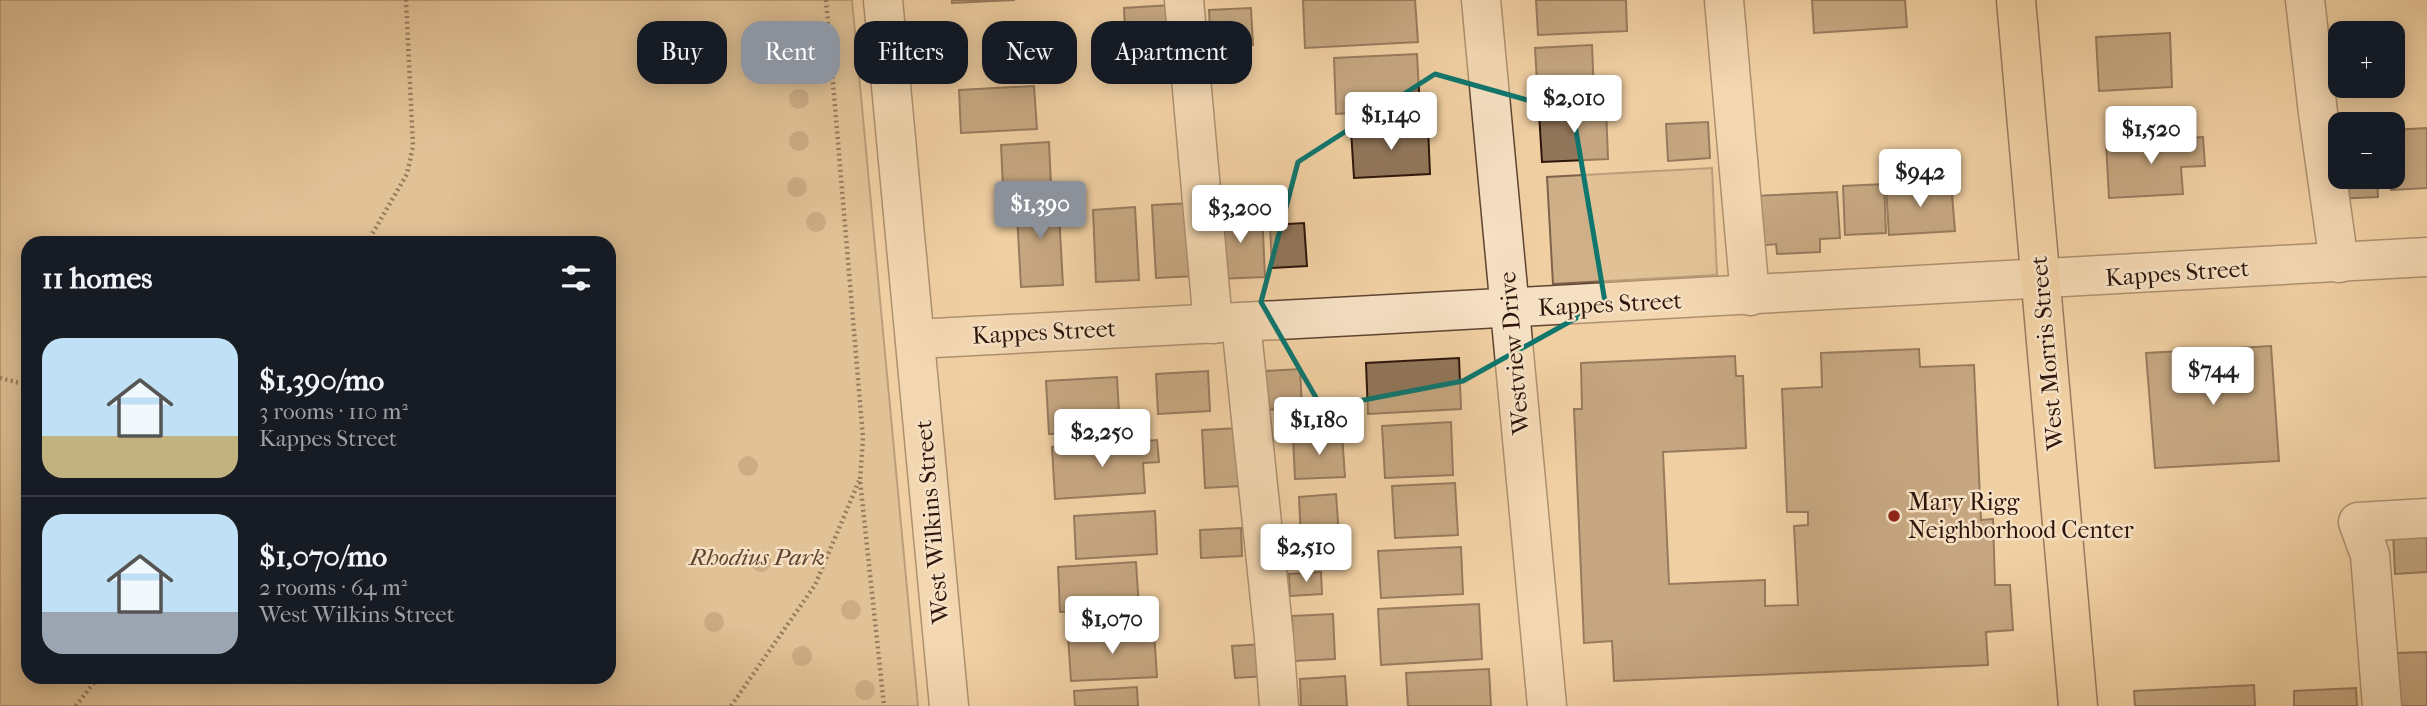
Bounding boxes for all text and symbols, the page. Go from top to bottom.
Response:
chip: Buy [637,21,727,84]
chip: Rent [741,21,840,84]
chip: Filters [854,21,968,84]
chip: New [982,21,1077,84]
chip: Apartment [1091,21,1252,84]
map controls [2328,21,2405,189]
button: + [2328,21,2405,98]
pin: $2,010 [1517,76,1631,135]
text: $2,010 [1543,84,1605,111]
pin: $1,140 [1334,92,1448,152]
text: $1,140 [1361,101,1421,128]
pin: $1,520 [2094,106,2208,166]
button: − [2328,112,2405,189]
text: $1,520 [2121,115,2181,142]
pin: $942 [1879,150,1961,209]
text: $942 [1895,158,1945,185]
pin: $1,390 [983,182,1097,241]
pin: $3,200 [1183,186,1297,245]
text: $1,390 [1010,190,1070,217]
text: $3,200 [1208,194,1272,221]
street label: West Morris Street [2025,254,2070,452]
street label: Kappes Street [2104,254,2250,292]
icon: filters [557,259,595,297]
text: 11 homes [42,261,152,296]
street label: Westview Drive [1493,270,1535,437]
street label: Kappes Street [1537,286,1683,322]
street label: Kappes Street [971,314,1117,350]
pin: $744 [2172,348,2254,407]
text: $744 [2188,356,2238,383]
text: $1,390/mo [259,363,384,398]
icon: home [98,366,182,450]
text: 3 rooms · 110 m² [259,398,408,425]
pin: $1,180 [1262,398,1376,457]
text: $1,180 [1290,406,1348,433]
pin: $2,250 [1045,410,1159,469]
text: $2,250 [1070,418,1134,445]
street label: West Wilkins Street [909,419,955,626]
text: Kappes Street [259,425,397,452]
place label: Mary Rigg Neighborhood Center [1908,488,2135,544]
marker: Mary Rigg Neighborhood Center [1886,508,1902,524]
pin: $2,510 [1249,524,1363,584]
text: $2,510 [1276,533,1336,560]
text: $1,070/mo [259,539,387,574]
icon: home [98,542,182,626]
park label: Rhodius Park [687,543,825,571]
text: 2 rooms · 64 m² [259,574,407,601]
pin: $1,070 [1055,596,1169,656]
text: West Wilkins Street [259,601,455,628]
text: $1,070 [1081,605,1143,632]

